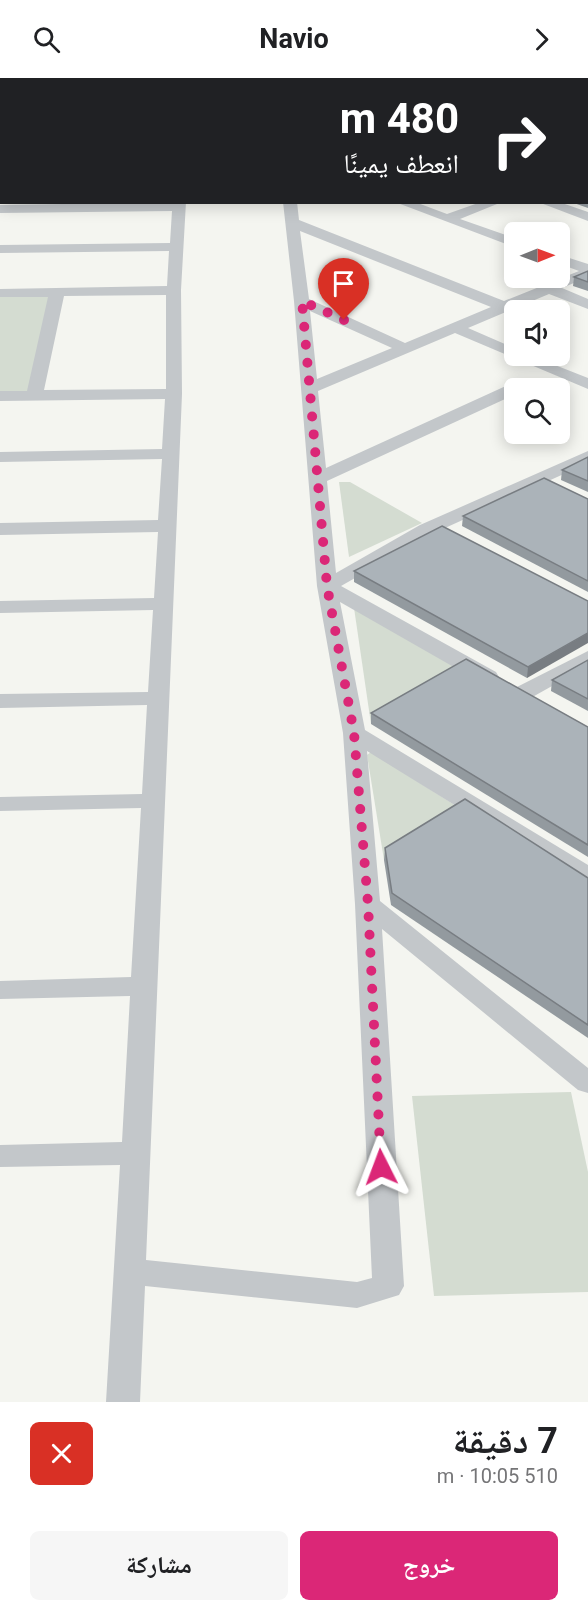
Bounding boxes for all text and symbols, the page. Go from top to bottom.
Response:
icon: search [30,23,63,56]
text: Navio [259,23,329,55]
icon: forward [525,23,558,56]
text: 480 m [340,94,459,143]
icon: right [480,102,558,180]
text: انعطف يمينًا [343,148,459,180]
north arrow [504,222,570,288]
map controls [504,222,570,444]
pin [318,258,369,320]
icon: arrive [327,267,360,300]
button: sound [504,300,570,366]
button: search [504,378,570,444]
position arrow [349,1135,413,1199]
text: 7 دقيقة [453,1420,558,1462]
button: close [30,1422,93,1485]
text: 510 m · 10:05 [437,1464,558,1488]
button: مشاركة [30,1531,288,1600]
button: خروج [300,1531,558,1600]

